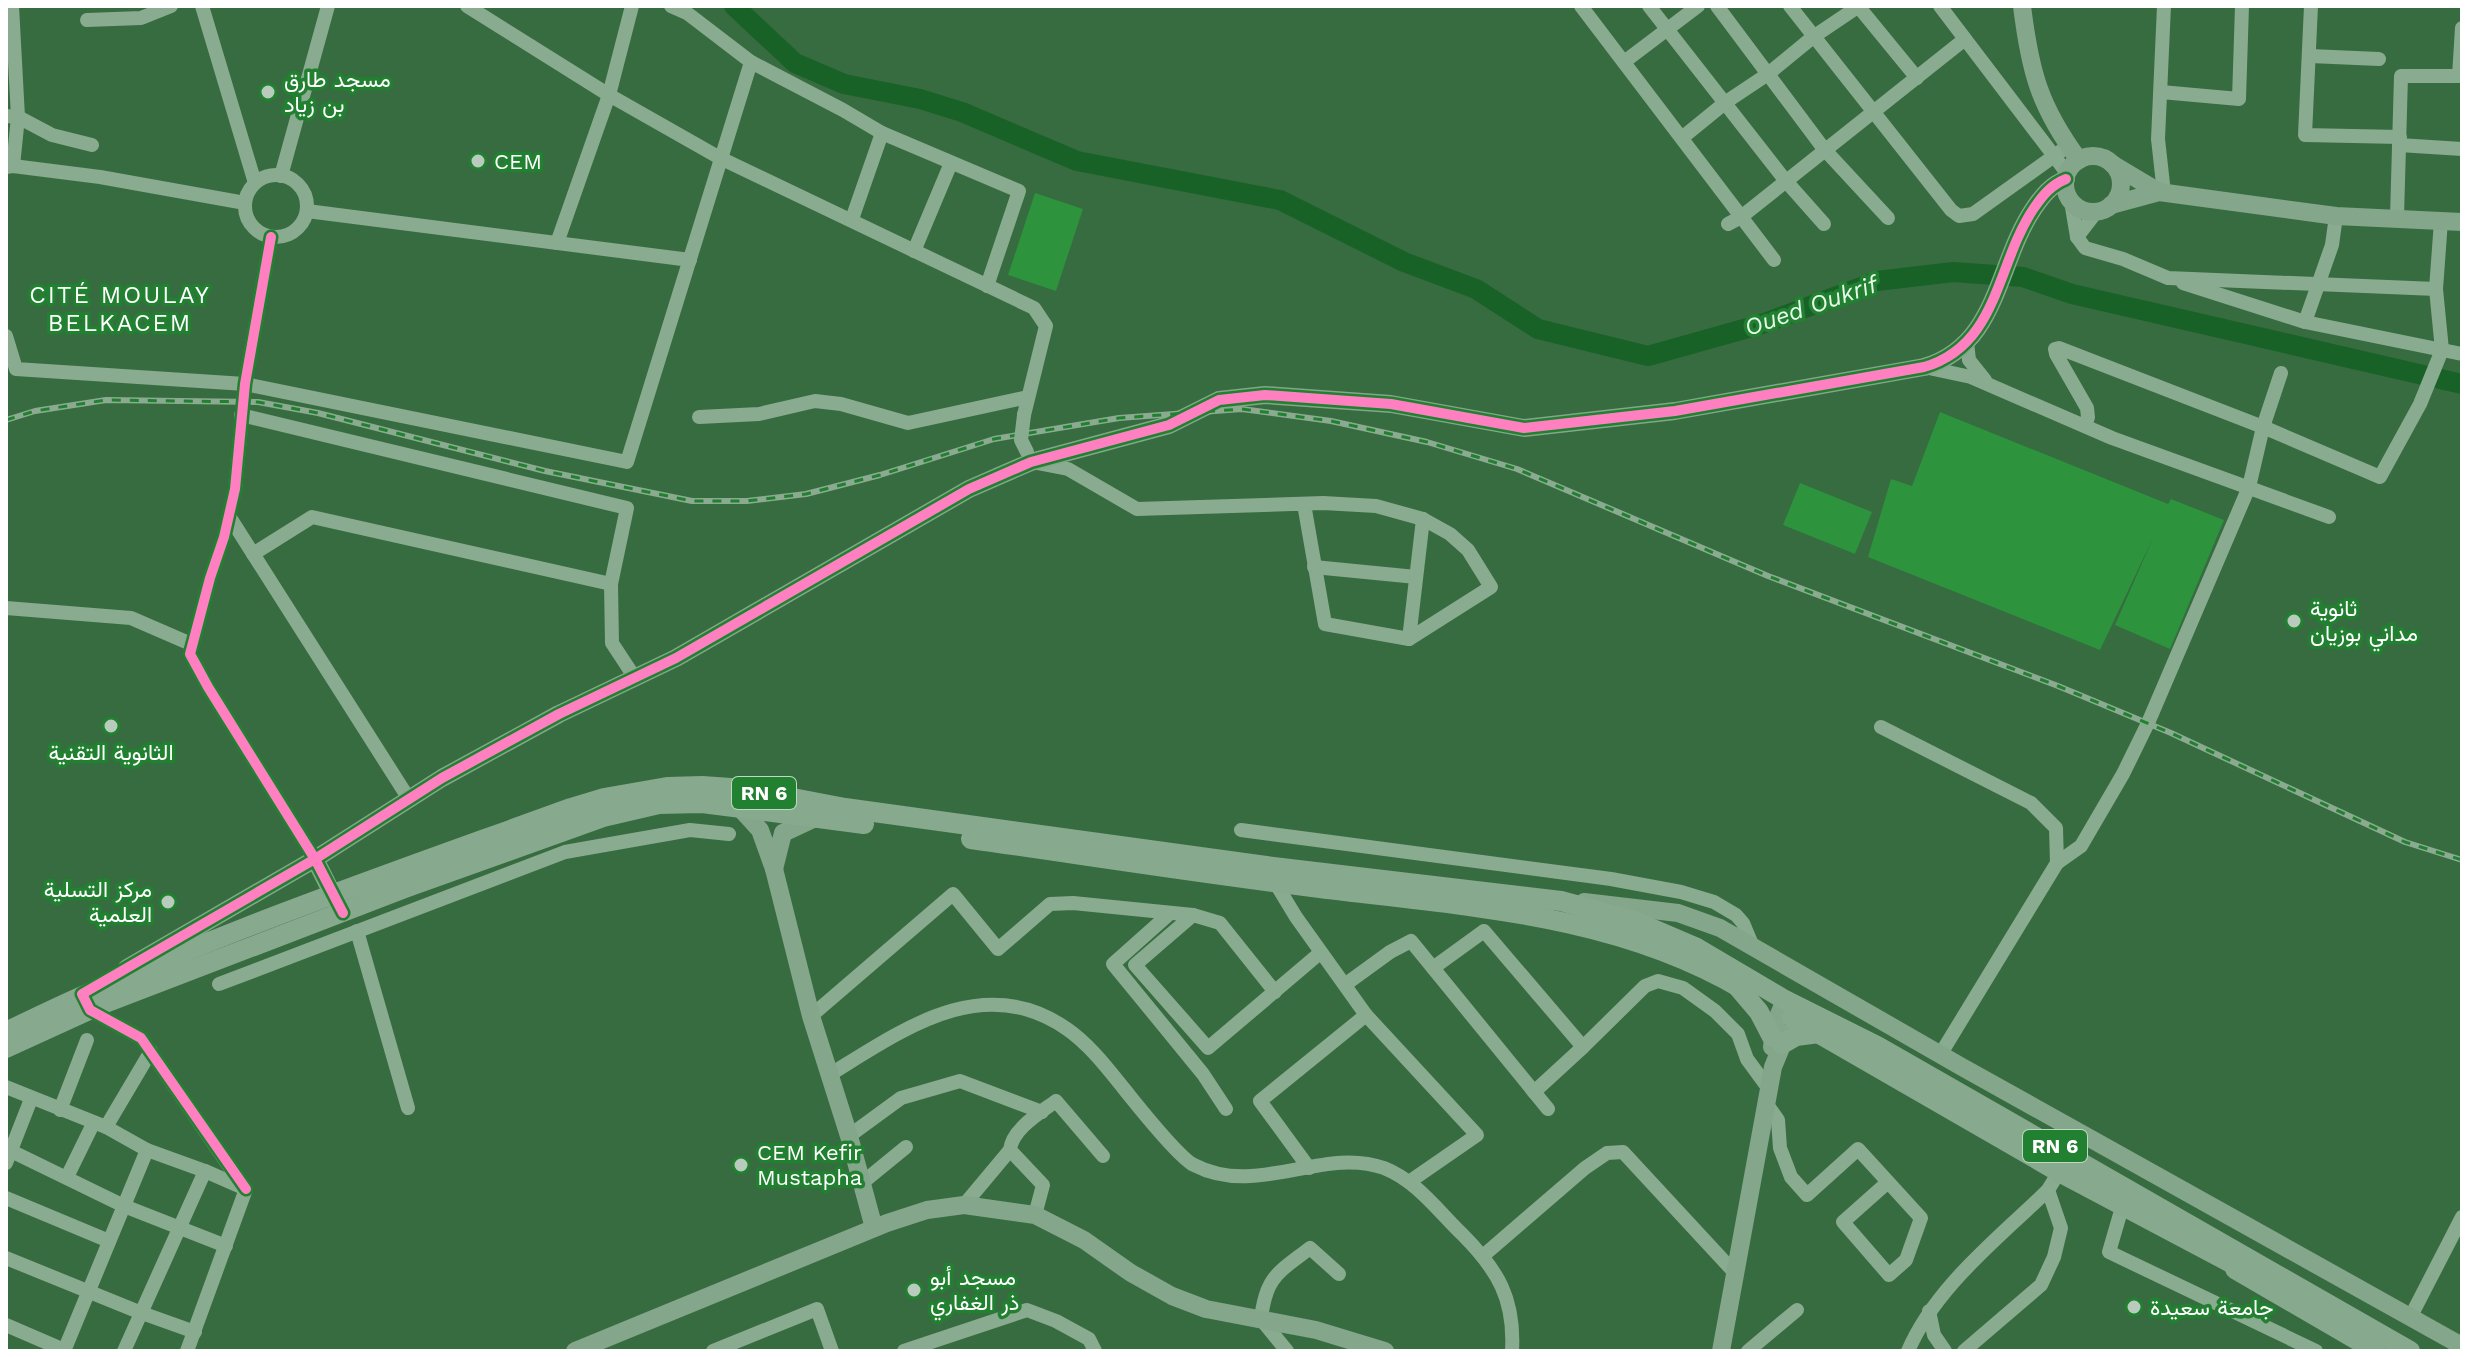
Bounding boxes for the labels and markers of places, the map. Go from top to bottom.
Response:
place label: مسجد طارق بن زياد [284,67,391,118]
marker: مسجد طارق بن زياد [259,83,277,101]
place label: CEM [494,149,542,174]
marker: CEM [469,152,487,170]
place label: ثانوية مداني بوزيان [2310,596,2418,652]
marker: ثانوية مداني بوزيان [2285,612,2303,630]
marker: الثانوية التقنية [102,717,120,735]
place label: الثانوية التقنية [48,740,174,766]
place label: مركز التسلية العلمية [44,877,152,927]
marker: مركز التسلية العلمية [159,893,177,911]
place label: CEM Kefir Mustapha [757,1140,862,1190]
marker: CEM Kefir Mustapha [732,1156,750,1174]
place label: مسجد أبو ذر الغفاري [930,1265,1019,1321]
marker: مسجد أبو ذر الغفاري [905,1281,923,1299]
place label: جامعة سعيدة [2150,1295,2274,1320]
marker: جامعة سعيدة [2125,1298,2143,1316]

